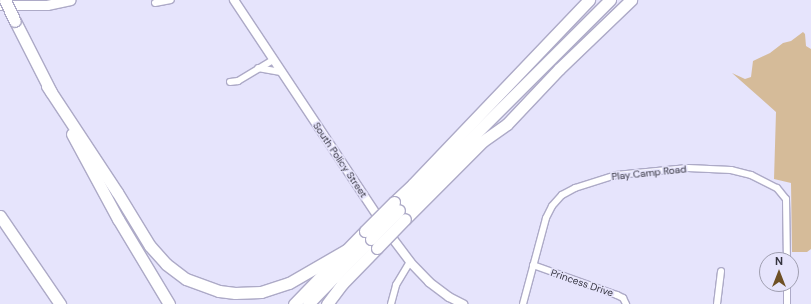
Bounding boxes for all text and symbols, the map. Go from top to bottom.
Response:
street label: South Policy Street [310,120,370,200]
street label: Play Camp Road [611,163,687,183]
north arrow [759,252,799,292]
text: N [775,254,783,268]
street label: Princess Drive [549,267,615,299]

